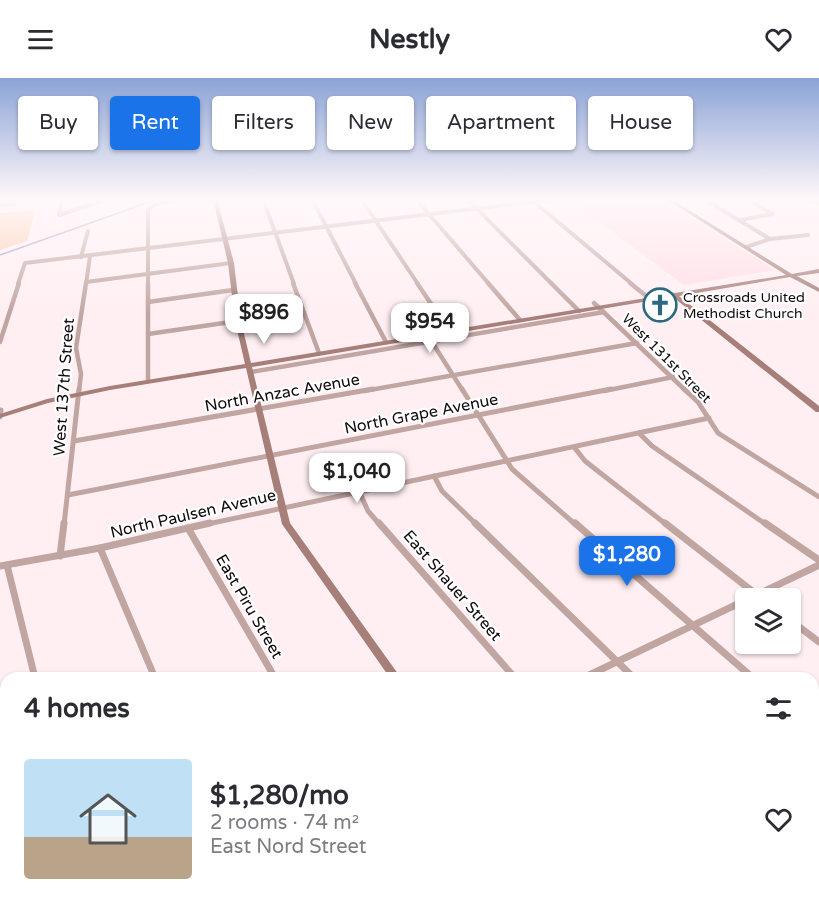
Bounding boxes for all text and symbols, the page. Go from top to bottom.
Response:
icon: menu [24,23,57,56]
text: Nestly [369,23,450,56]
icon: heart [762,23,795,56]
chip: Buy [18,96,98,150]
chip: Rent [110,96,200,150]
chip: Filters [212,96,315,150]
chip: New [327,96,414,150]
chip: Apartment [426,96,576,150]
chip: House [588,96,693,150]
church icon: Crossroads United Methodist Church [642,287,678,323]
place label: Crossroads United Methodist Church [683,289,805,322]
pin: $896 [228,294,300,345]
text: $896 [239,301,289,325]
pin: $954 [394,303,466,354]
text: $954 [405,310,455,334]
street label: West 131st Street [619,310,715,407]
street label: West 137th Street [49,317,79,457]
street label: North Anzac Avenue [203,370,361,416]
street label: North Grape Avenue [343,389,500,439]
pin: $1,040 [308,453,406,504]
text: $1,040 [323,460,391,484]
street label: North Paulsen Avenue [108,485,278,543]
street label: East Shauer Street [399,526,506,645]
pin: $1,280 [578,536,676,587]
text: $1,280 [593,543,661,567]
street label: East Piru Street [211,551,287,662]
map controls [735,588,801,654]
button: layers [735,588,801,654]
icon: filters [762,692,795,725]
text: 4 homes [24,693,130,724]
text: $1,280/mo [210,780,349,811]
icon: home [72,783,144,855]
icon: heart [762,803,795,836]
text: 2 rooms · 74 m² [210,811,359,835]
text: East Nord Street [210,835,367,859]

